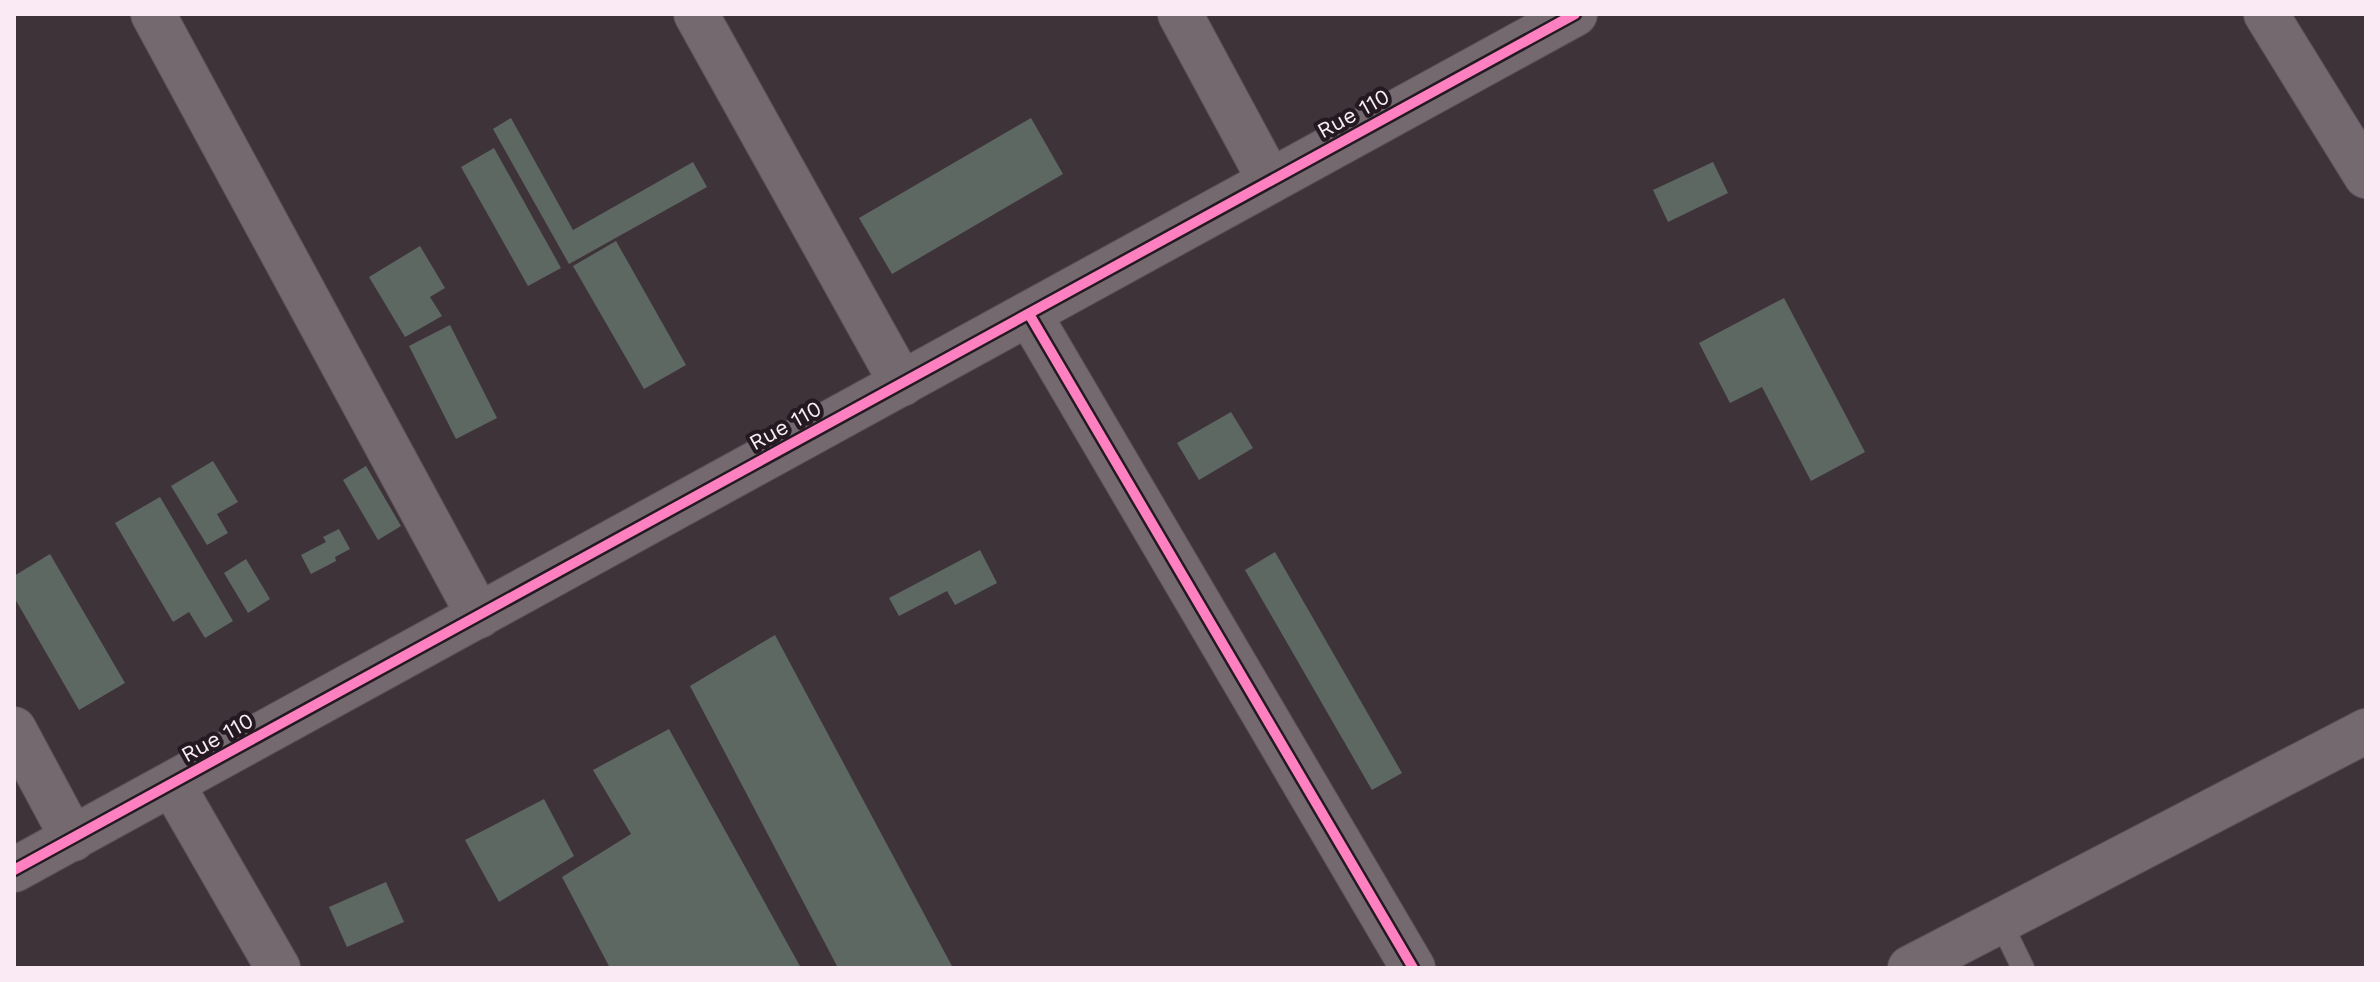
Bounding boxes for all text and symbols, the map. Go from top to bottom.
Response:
street label: Rue 110 [1313,83,1394,143]
street label: Rue 110 [745,395,826,455]
street label: Rue 110 [177,707,258,767]

